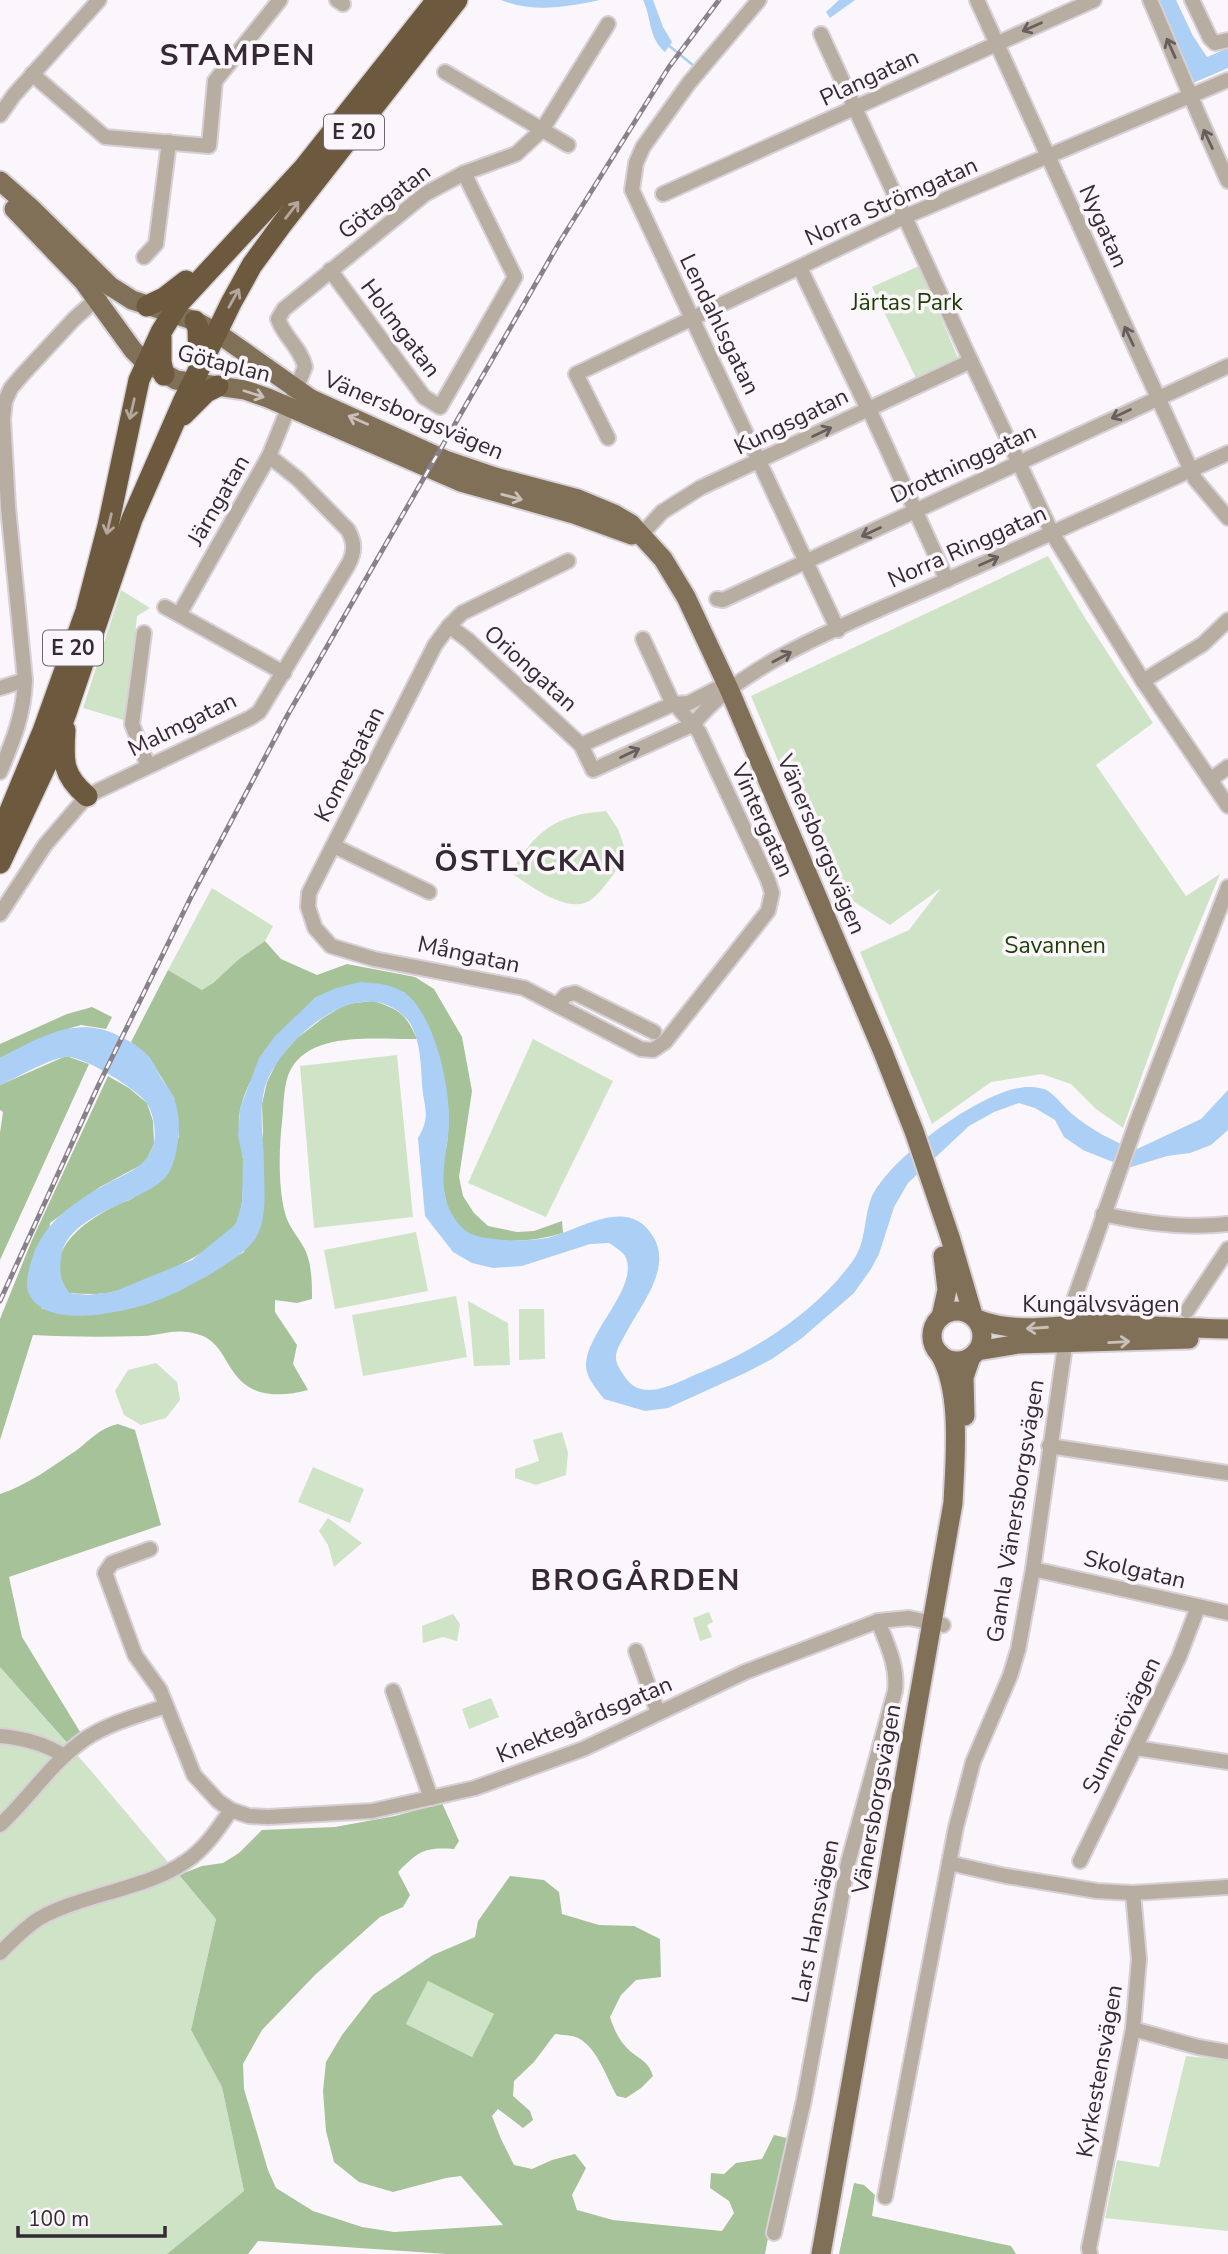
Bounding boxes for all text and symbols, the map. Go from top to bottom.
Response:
one-way arrow [1022,21,1043,34]
district label: STAMPEN [159,35,317,76]
one-way arrow [1164,38,1177,59]
street label: Plangatan [815,41,924,114]
road number: E 20 [324,114,384,150]
one-way arrow [1201,129,1215,150]
street label: Norra Strömgatan [800,149,982,253]
street label: Götagatan [332,156,437,246]
street label: Nygatan [1072,180,1136,273]
one-way arrow [285,201,300,220]
street label: Lendahlsgatan [672,249,767,400]
street label: Holmgatan [353,273,448,384]
park label: Järtas Park [850,287,963,318]
one-way arrow [227,289,241,309]
one-way arrow [1122,325,1135,347]
street label: Götaplan [174,337,274,390]
street label: Vänersborgsvägen [318,363,508,467]
street label: Kungsgatan [729,380,854,462]
one-way arrow [243,388,265,401]
one-way arrow [125,397,139,420]
one-way arrow [1111,408,1132,421]
one-way arrow [347,413,369,426]
street label: Drottninggatan [885,416,1041,511]
one-way arrow [811,425,832,439]
street label: Järngatan [180,449,257,552]
one-way arrow [500,491,523,504]
street label: Norra Ringgatan [883,498,1051,595]
one-way arrow [101,512,115,535]
one-way arrow [861,525,882,539]
one-way arrow [978,554,1000,567]
street label: Oriongatan [477,618,584,719]
road number: E 20 [43,630,103,666]
one-way arrow [771,650,792,663]
street label: Malmgatan [123,685,242,764]
street label: Kometgatan [307,701,392,827]
one-way arrow [619,746,640,759]
street label: Vänersborgsvägen [769,749,873,939]
street label: Vintergatan [723,757,801,882]
district label: ÖSTLYCKAN [434,841,628,882]
street label: Mångatan [415,929,523,980]
park label: Savannen [1004,930,1106,961]
street label: Kungälvsvägen [1022,1289,1180,1320]
one-way arrow [1027,1322,1049,1335]
one-way arrow [1107,1336,1130,1349]
street label: Gamla Vänersborgsvägen [979,1377,1052,1645]
street label: Skolgatan [1081,1543,1189,1596]
district label: BROGÅRDEN [531,1560,741,1601]
street label: Sunnerövägen [1075,1652,1168,1799]
street label: Knektegårdsgatan [491,1668,677,1771]
street label: Vänersborgsvägen [844,1702,908,1897]
street label: Lars Hansvägen [784,1837,847,2006]
street label: Kyrkestensvägen [1069,1982,1130,2160]
scale bar [18,2194,164,2238]
text: 100 m [28,2205,89,2233]

